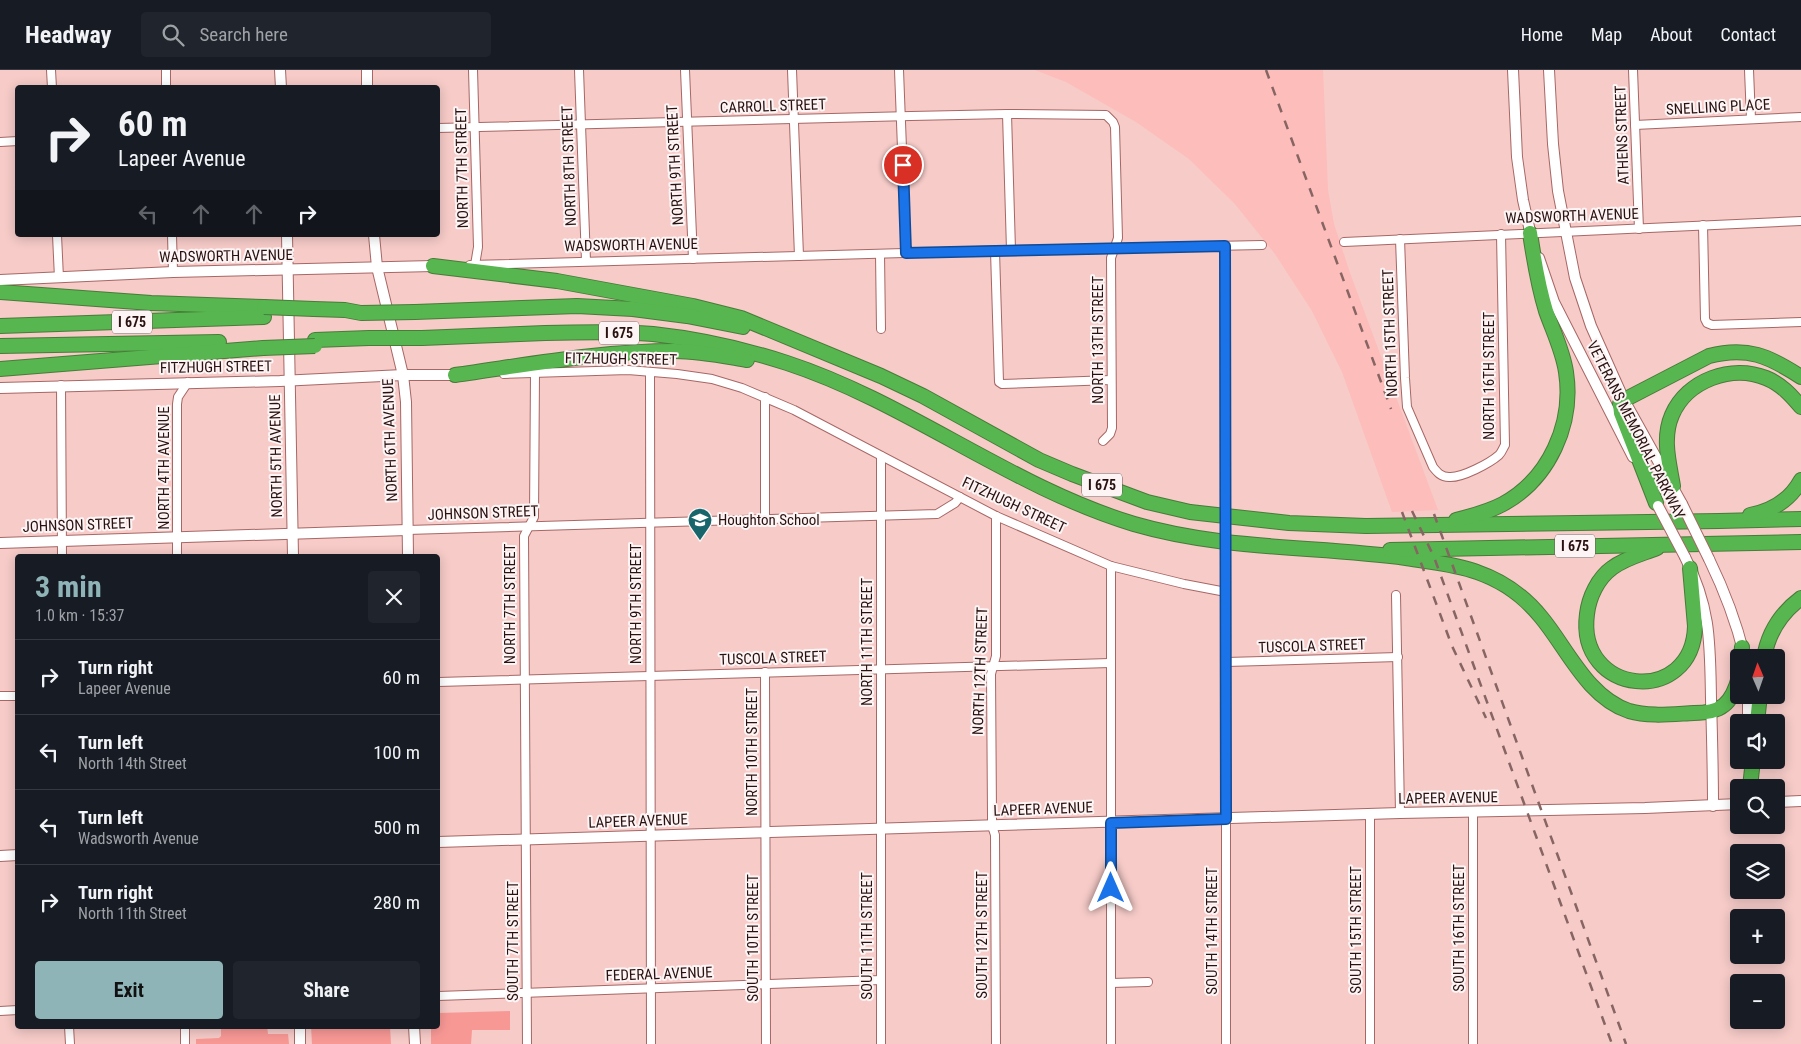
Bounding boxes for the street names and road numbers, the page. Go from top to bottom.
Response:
street label: ATHENS STREET [1611,85,1633,185]
street label: CARROLL STREET [720,95,827,117]
street label: SNELLING PLACE [1665,95,1771,119]
street label: NORTH 9TH STREET [663,104,687,226]
street label: NORTH 8TH STREET [558,105,580,227]
street label: NORTH 7TH STREET [452,107,472,228]
street label: WADSWORTH AVENUE [1505,205,1639,227]
street label: WADSWORTH AVENUE [564,235,698,255]
street label: WADSWORTH AVENUE [159,246,293,266]
street label: NORTH 15TH STREET [1379,269,1401,397]
street label: NORTH 13TH STREET [1089,276,1107,404]
road number: I 675 [112,310,152,334]
street label: NORTH 16TH STREET [1480,312,1498,440]
road number: I 675 [599,322,639,344]
street label: VETERANS MEMORIAL PARKWAY [1583,338,1689,522]
street label: FITZHUGH STREET [565,349,677,369]
street label: FITZHUGH STREET [160,357,272,377]
street label: NORTH 6TH AVENUE [379,378,401,502]
street label: NORTH 5TH AVENUE [266,394,286,518]
street label: NORTH 4TH AVENUE [155,406,173,530]
street label: FITZHUGH STREET [959,473,1069,537]
road number: I 675 [1082,474,1122,496]
street label: JOHNSON STREET [427,502,539,524]
street label: JOHNSON STREET [22,514,134,536]
road number: I 675 [1555,534,1595,558]
street label: NORTH 7TH STREET [501,544,519,664]
street label: NORTH 9TH STREET [627,544,645,664]
street label: NORTH 11TH STREET [858,578,876,706]
street label: NORTH 12TH STREET [969,607,991,735]
street label: TUSCOLA STREET [1258,635,1366,657]
street label: TUSCOLA STREET [719,647,827,669]
street label: NORTH 10TH STREET [743,688,761,816]
street label: LAPEER AVENUE [1398,788,1498,808]
street label: LAPEER AVENUE [993,798,1093,820]
street label: LAPEER AVENUE [588,810,688,832]
street label: SOUTH 16TH STREET [1450,864,1468,992]
street label: SOUTH 15TH STREET [1347,866,1365,994]
street label: SOUTH 14TH STREET [1203,867,1221,995]
street label: SOUTH 12TH STREET [973,871,991,999]
street label: SOUTH 11TH STREET [858,872,876,1000]
street label: SOUTH 10TH STREET [744,874,762,1002]
street label: SOUTH 7TH STREET [504,881,522,1001]
street label: FEDERAL AVENUE [605,963,713,985]

